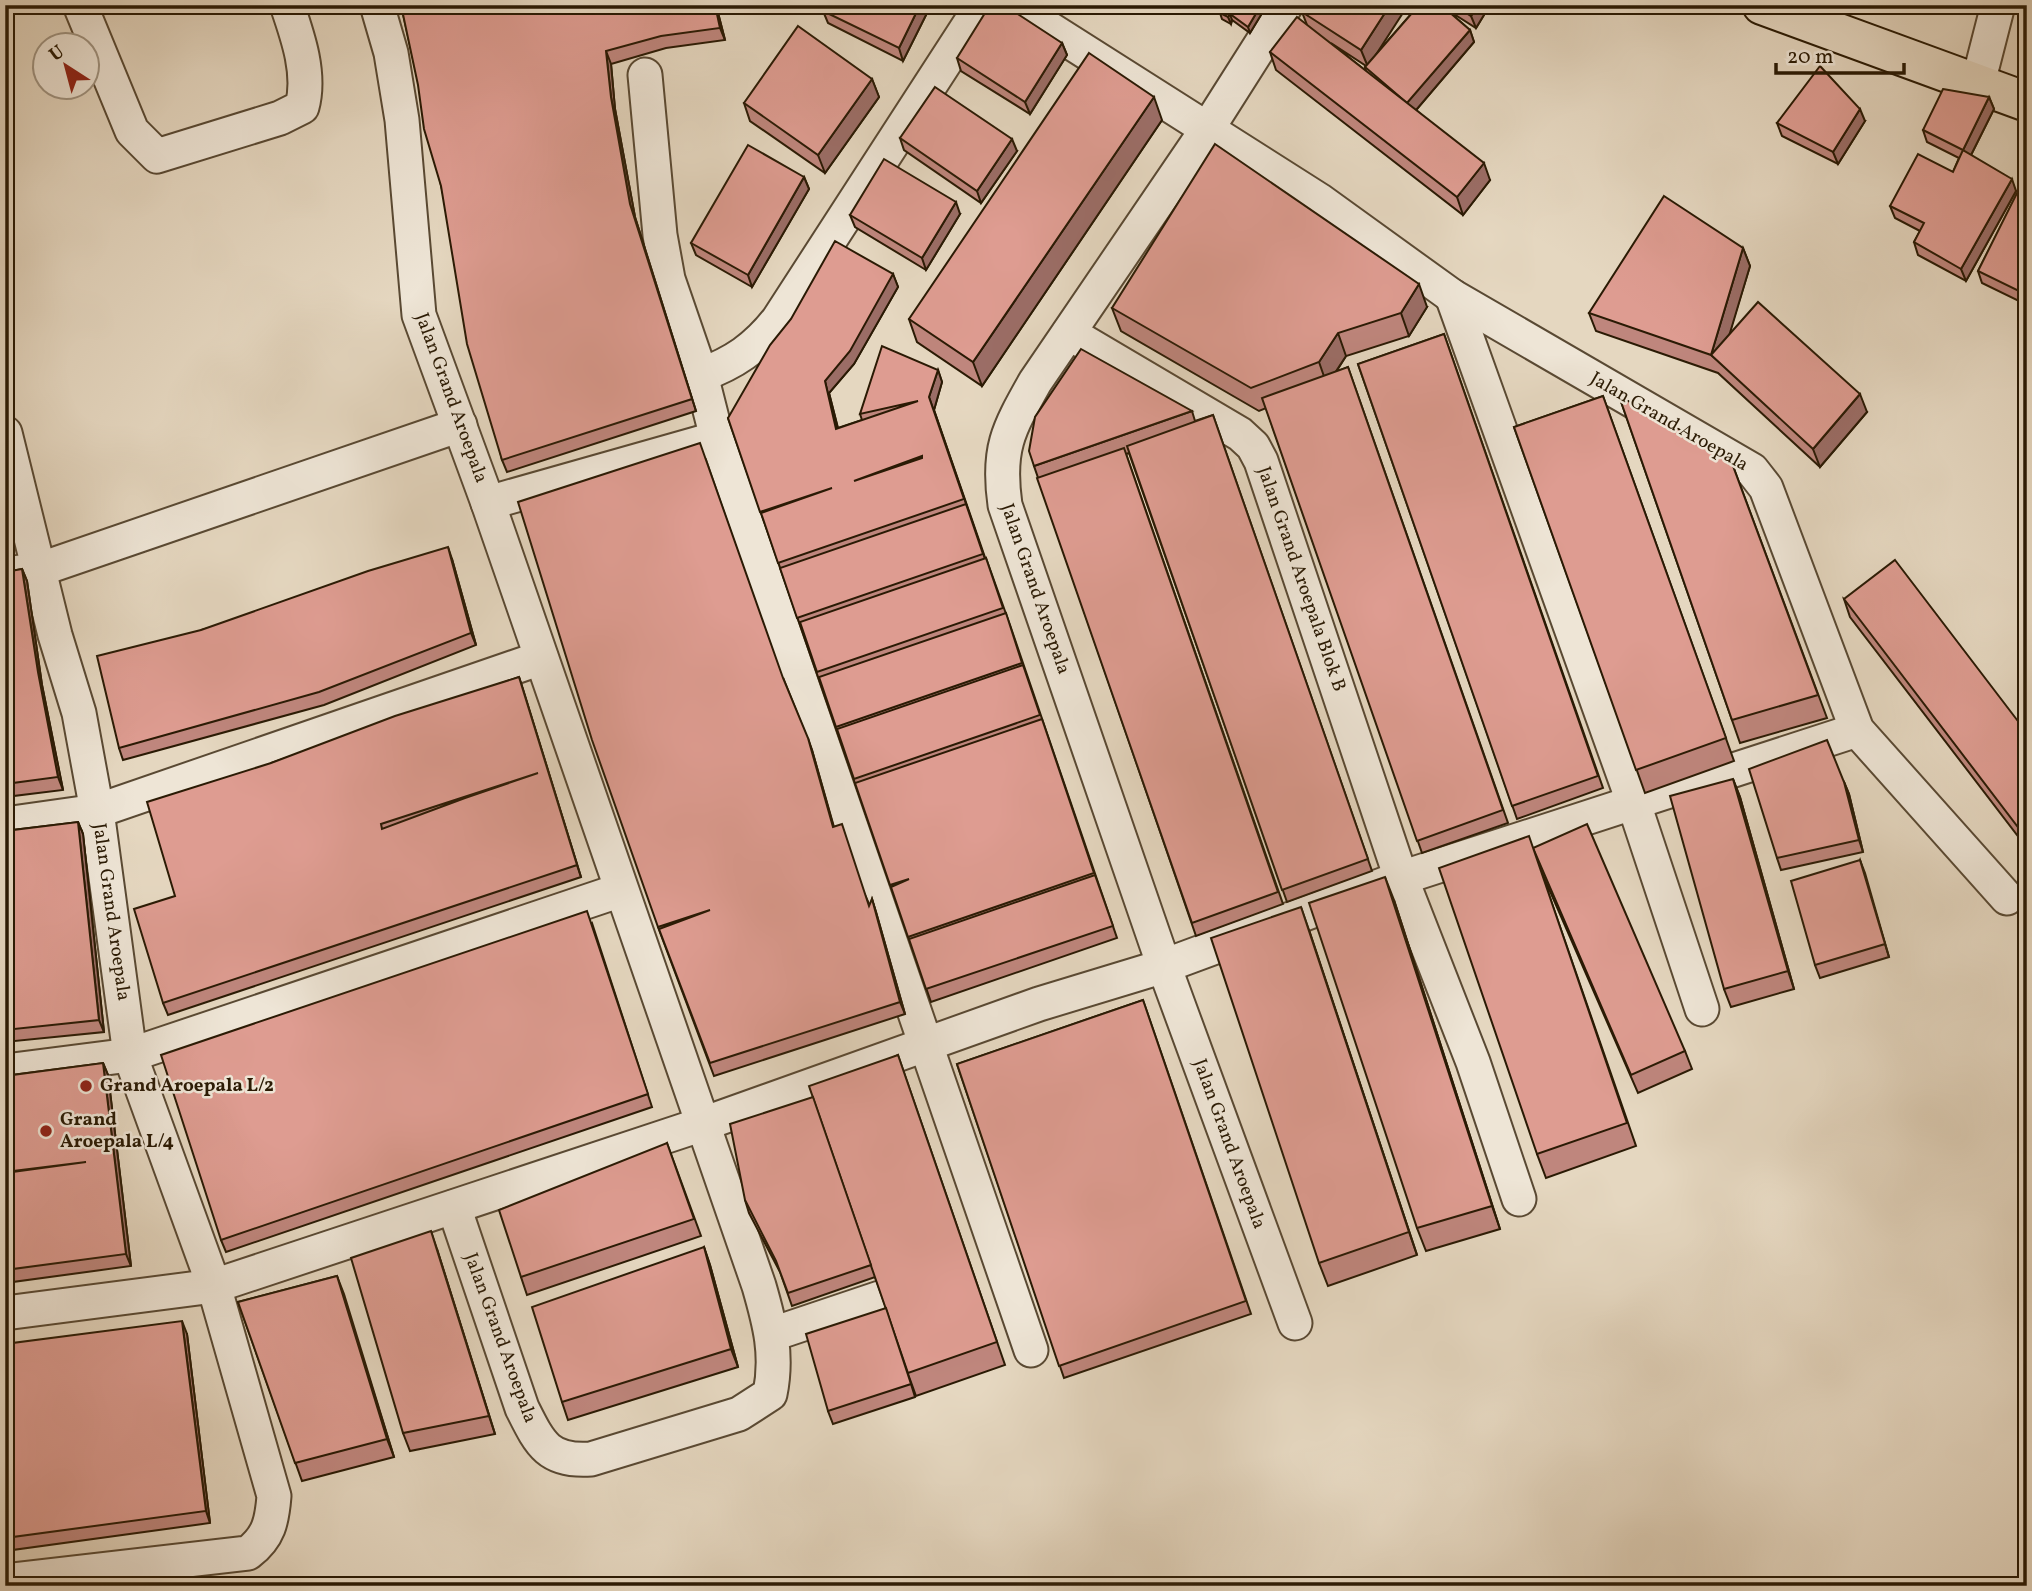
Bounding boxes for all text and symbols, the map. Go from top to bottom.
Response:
north arrow [32,32,102,102]
scale bar [1776,32,1904,76]
text: U [44,40,70,68]
text: 20 m [1787,43,1833,72]
street label: Jalan Grand Aroepala [408,309,494,487]
street label: Jalan Grand Aroepala [1585,366,1753,478]
street label: Jalan Grand Aroepala Blok B [1250,463,1352,695]
street label: Jalan Grand Aroepala [994,500,1076,678]
street label: Jalan Grand Aroepala [86,821,136,1003]
street label: Jalan Grand Aroepala [1186,1055,1272,1233]
place label: Grand Aroepala L/2 [100,1073,274,1099]
marker: Grand Aroepala L/2 [78,1078,94,1094]
place label: Grand Aroepala L/4 [60,1107,174,1155]
marker: Grand Aroepala L/4 [38,1123,54,1139]
street label: Jalan Grand Aroepala [457,1249,543,1427]

